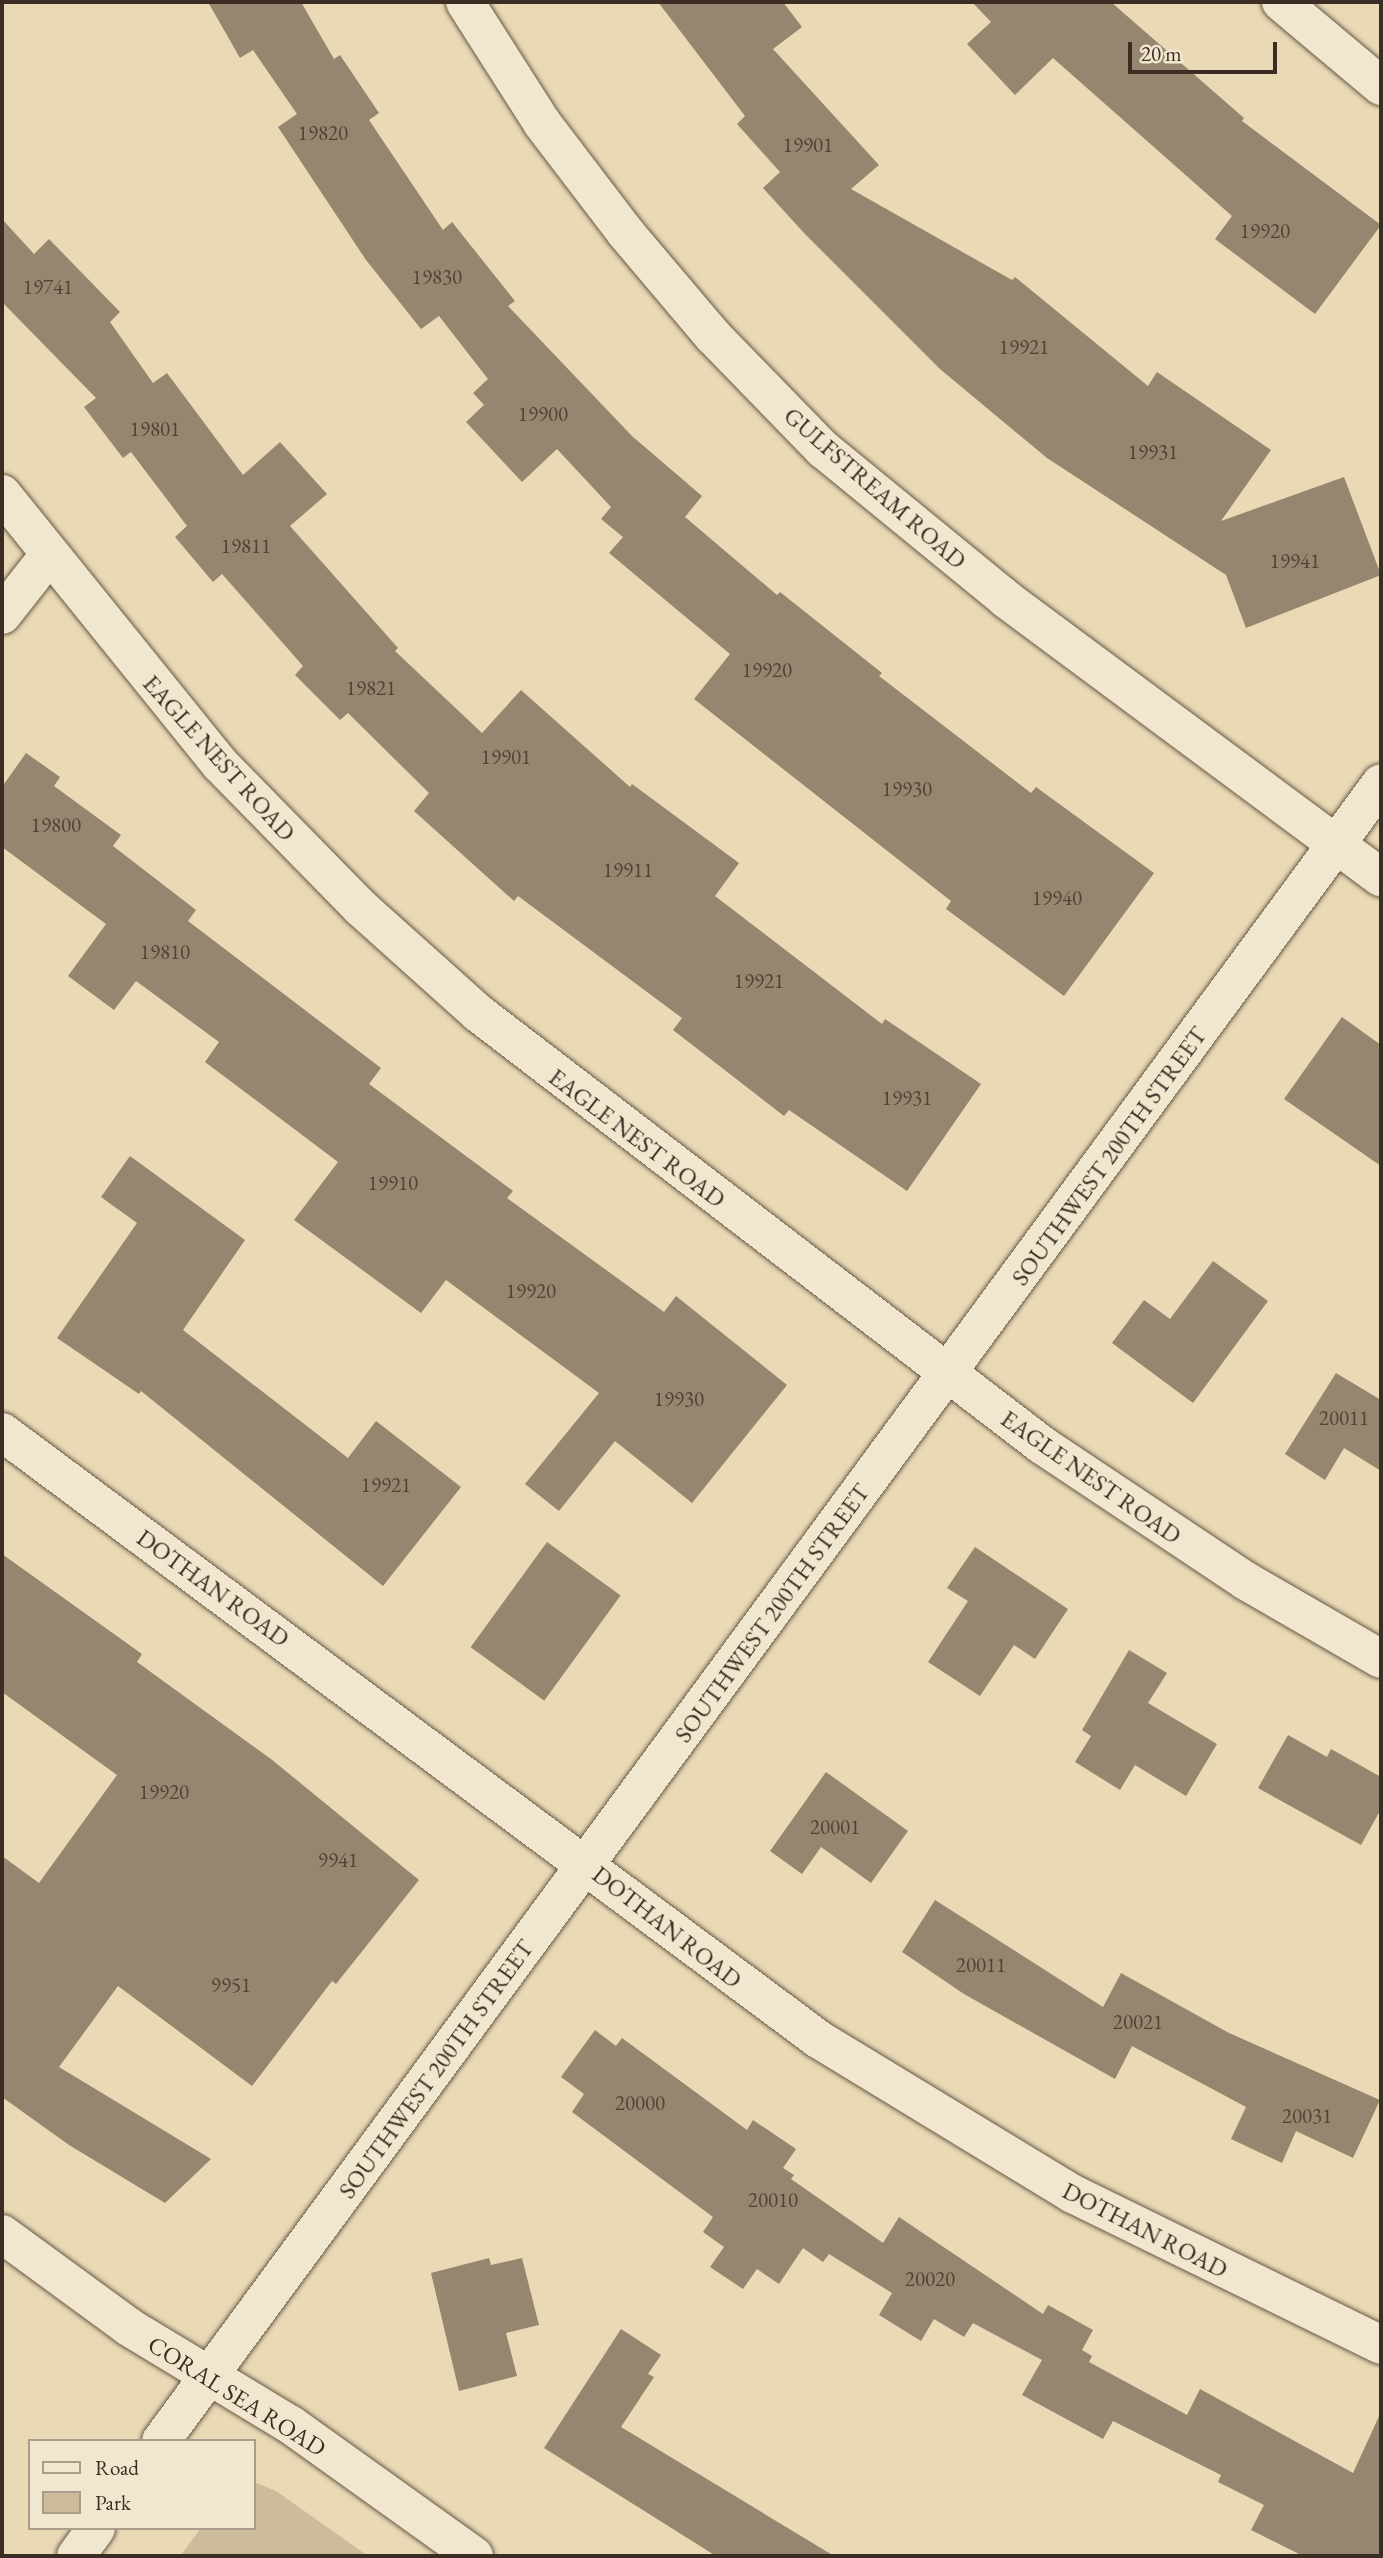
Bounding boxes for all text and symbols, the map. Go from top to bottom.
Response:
scale bar [1131,28,1280,72]
text: 20 m [1141,40,1182,67]
house number: 19820 [298,120,348,146]
house number: 19901 [783,132,833,158]
house number: 19920 [1240,218,1290,244]
house number: 19830 [412,264,462,290]
house number: 19741 [23,274,73,300]
house number: 19921 [999,334,1049,360]
house number: 19900 [518,401,568,427]
street label: GULFSTREAM ROAD [778,401,972,575]
house number: 19801 [130,416,180,442]
house number: 19931 [1128,439,1178,465]
house number: 19811 [221,533,271,559]
house number: 19941 [1270,548,1320,574]
house number: 19920 [742,657,792,683]
street label: EAGLE NEST ROAD [137,669,301,847]
house number: 19821 [346,675,396,701]
house number: 19901 [481,744,531,770]
house number: 19930 [882,776,932,802]
house number: 19800 [31,812,81,838]
house number: 19911 [603,857,653,883]
house number: 19940 [1032,885,1082,911]
house number: 19810 [140,939,190,965]
house number: 19921 [734,968,784,994]
street label: SOUTHWEST 200TH STREET [1005,1021,1213,1291]
street label: EAGLE NEST ROAD [543,1062,731,1214]
house number: 19931 [882,1085,932,1111]
house number: 19910 [368,1170,418,1196]
house number: 19920 [506,1278,556,1304]
house number: 19930 [654,1386,704,1412]
street label: EAGLE NEST ROAD [995,1404,1187,1550]
house number: 20011 [1319,1405,1369,1431]
house number: 19921 [361,1472,411,1498]
street label: SOUTHWEST 200TH STREET [668,1478,876,1748]
street label: DOTHAN ROAD [131,1523,295,1653]
house number: 19920 [139,1779,189,1805]
house number: 20001 [810,1814,860,1840]
house number: 9941 [318,1847,358,1873]
street label: DOTHAN ROAD [587,1860,747,1994]
street label: SOUTHWEST 200TH STREET [332,1934,540,2204]
house number: 20011 [956,1952,1006,1978]
house number: 9951 [211,1972,251,1998]
house number: 20021 [1113,2009,1163,2035]
house number: 20000 [615,2090,665,2116]
house number: 20031 [1282,2103,1332,2129]
street label: DOTHAN ROAD [1058,2176,1232,2284]
house number: 20010 [748,2187,798,2213]
house number: 20020 [905,2266,955,2292]
street label: CORAL SEA ROAD [143,2330,331,2462]
legend [28,2439,256,2530]
text: Road [95,2454,139,2481]
text: Park [95,2489,131,2516]

